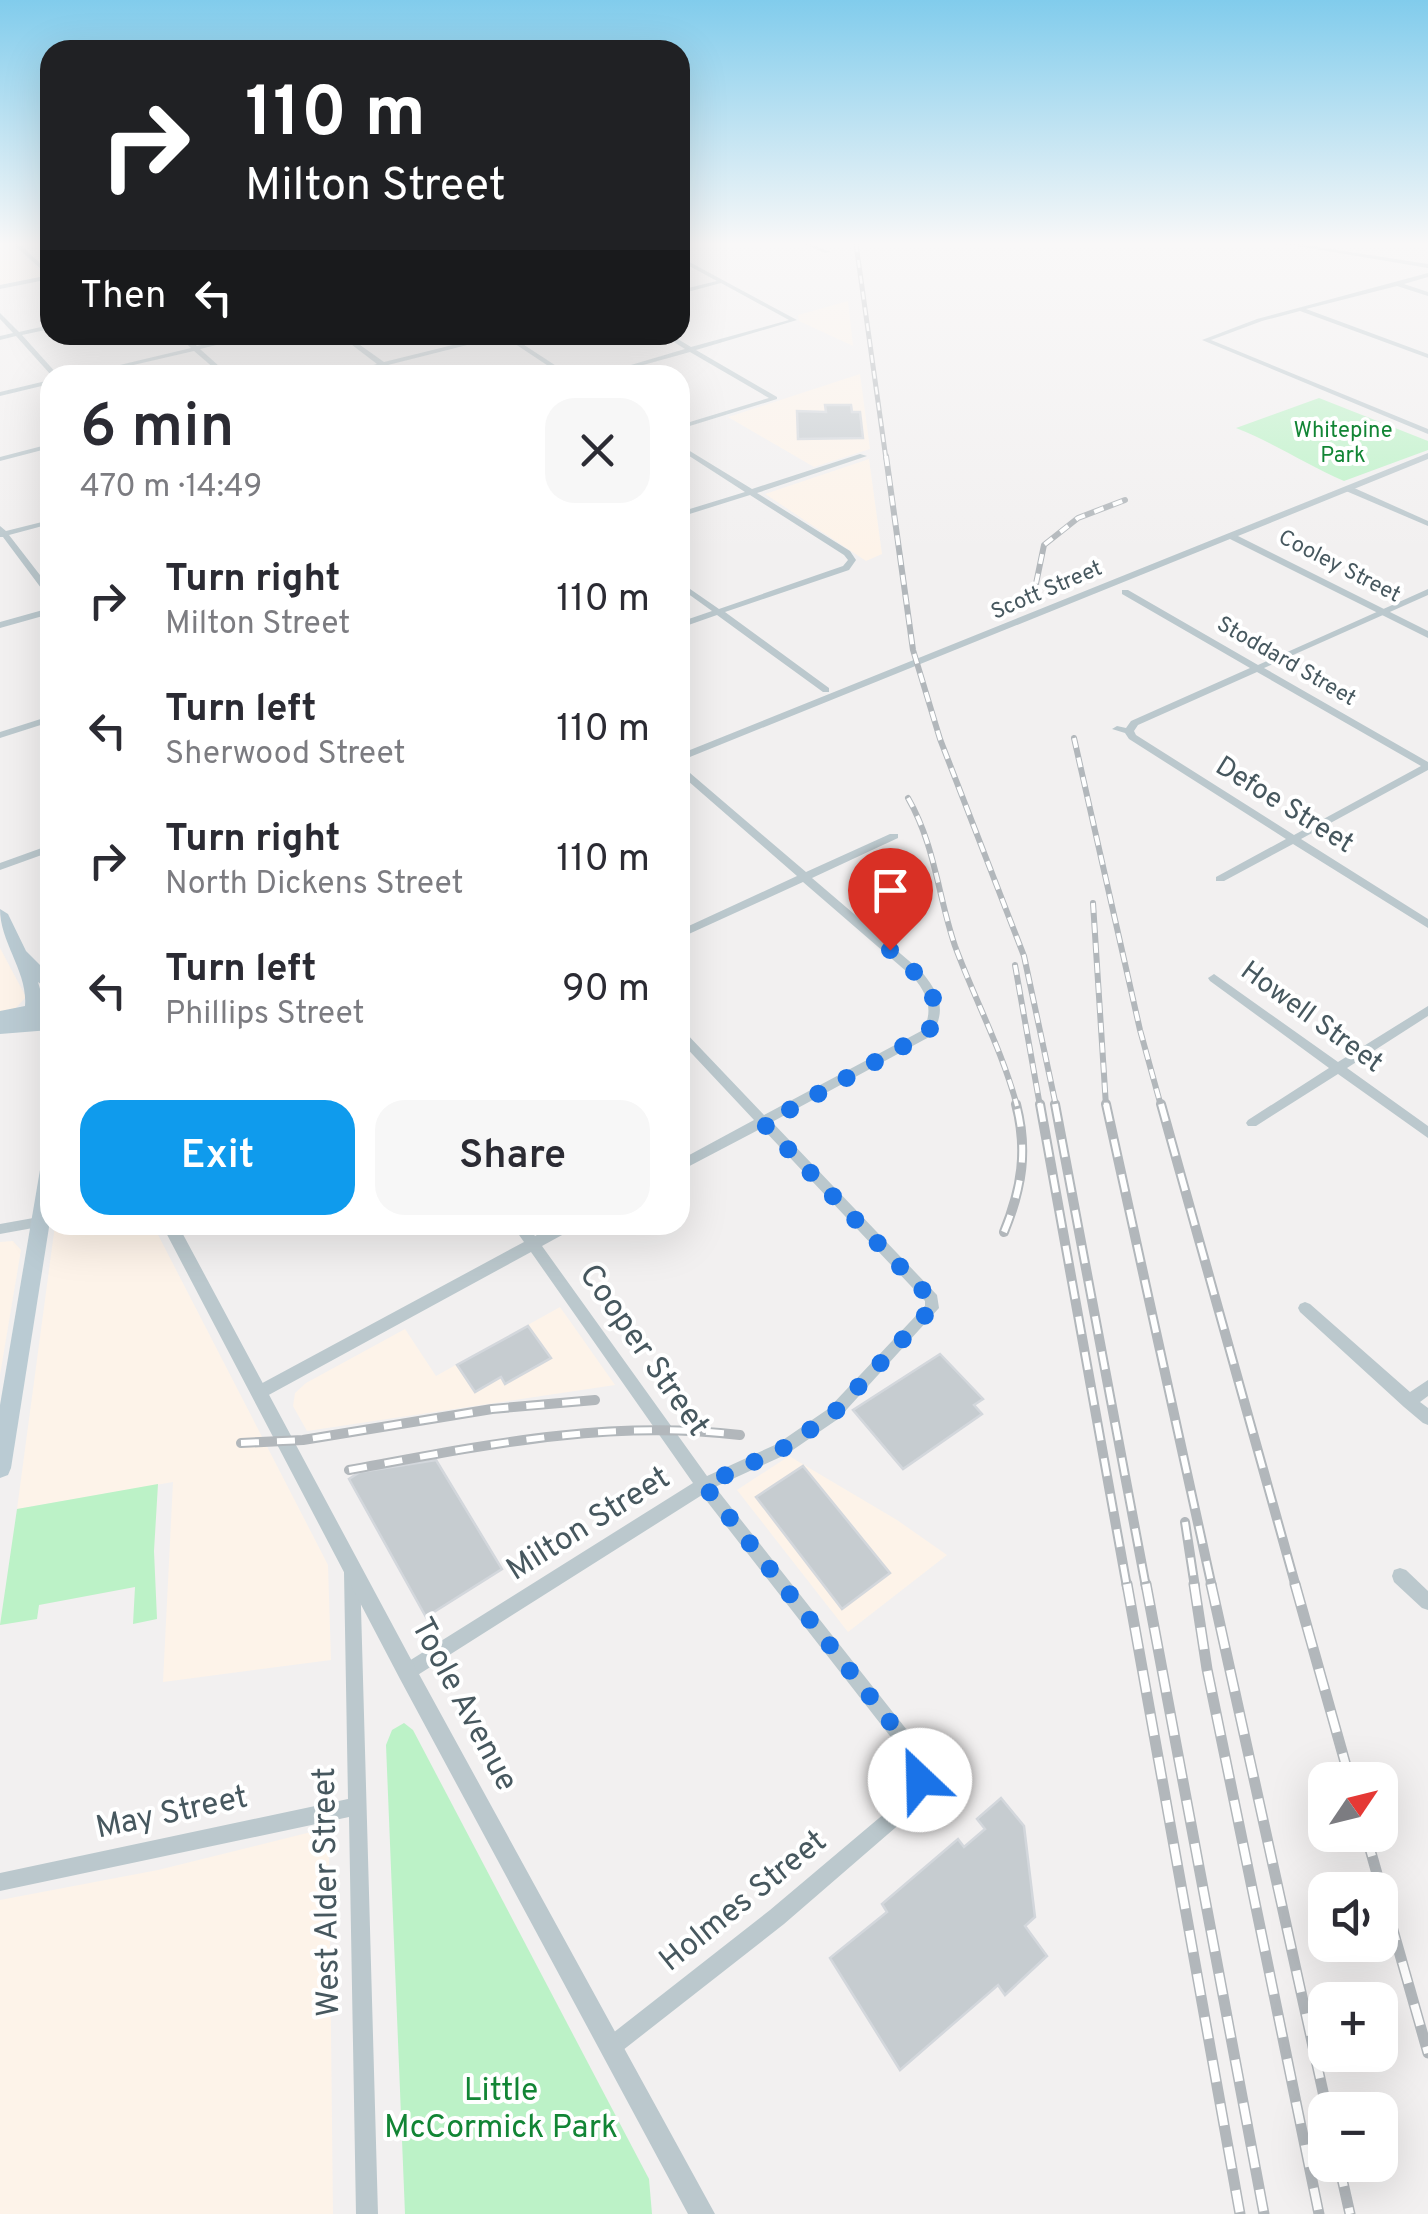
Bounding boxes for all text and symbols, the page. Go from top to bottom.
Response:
text: 110 m [245,72,426,161]
icon: right [80,80,210,210]
text: Milton Street [245,159,506,216]
icon: left [186,270,241,325]
text: Then [80,273,166,322]
text: 6 min [80,392,234,468]
button: close [545,398,650,503]
park label: Whitepine Park [1293,418,1393,470]
text: 470 m · 14:49 [80,468,262,508]
street label: Cooley Street [1273,525,1405,609]
text: Turn right [165,556,340,605]
street label: Scott Street [987,556,1107,626]
icon: right [80,573,135,628]
text: 110 m [556,576,650,625]
text: Milton Street [165,605,350,645]
street label: Stoddard Street [1212,611,1360,713]
text: Turn left [165,686,317,735]
icon: left [80,703,135,758]
text: 110 m [556,706,650,755]
text: Sherwood Street [165,735,406,775]
street label: Defoe Street [1208,749,1360,863]
text: Turn right [165,816,340,865]
icon: right [80,833,135,888]
text: 110 m [556,836,650,885]
pin [848,848,933,951]
icon: arrive [863,863,918,918]
text: North Dickens Street [165,865,464,905]
text: Turn left [165,946,317,995]
street label: Howell Street [1232,954,1390,1082]
icon: left [80,963,135,1018]
text: 90 m [562,966,650,1015]
text: Phillips Street [165,995,365,1035]
button: Exit [80,1100,355,1215]
button: Share [375,1100,650,1215]
street label: Cooper Street [569,1257,717,1445]
street label: Milton Street [500,1459,678,1591]
street label: Toole Avenue [401,1611,525,1799]
position arrow [868,1728,972,1832]
north arrow [1308,1762,1398,1852]
map controls [1308,1762,1398,2182]
street label: West Alder Street [306,1767,350,2017]
street label: May Street [92,1778,252,1850]
street label: Holmes Street [652,1822,836,1982]
button: sound [1308,1872,1398,1962]
button: + [1308,1982,1398,2072]
park label: Little McCormick Park [384,2072,618,2149]
button: − [1308,2092,1398,2182]

